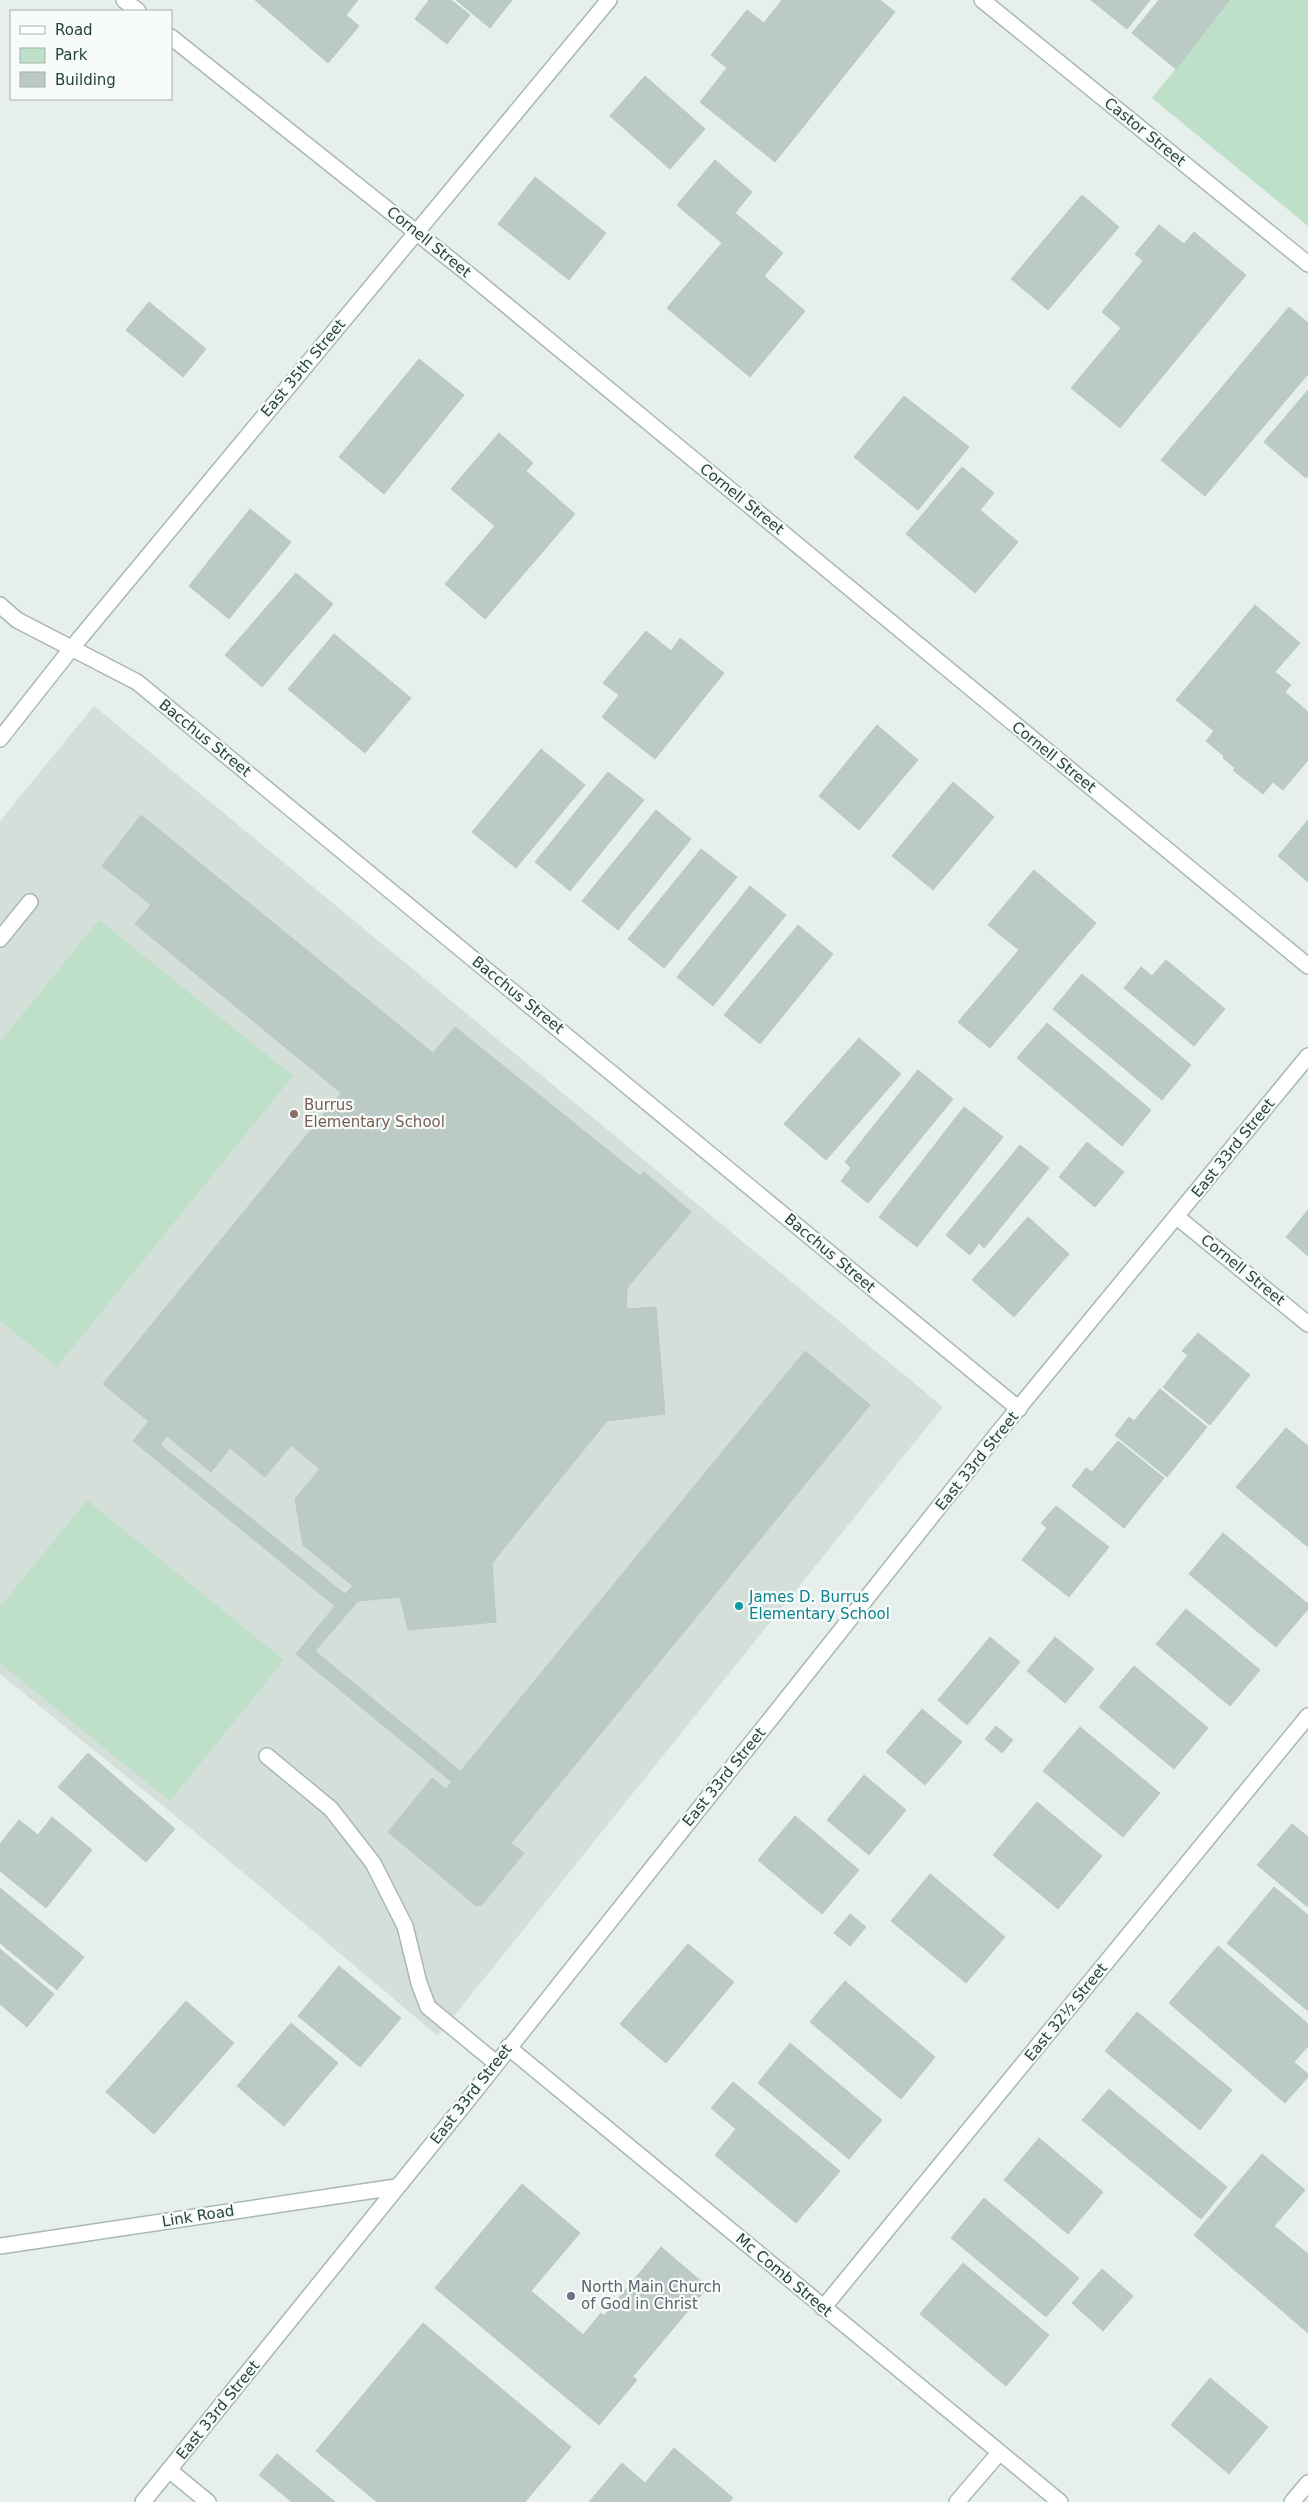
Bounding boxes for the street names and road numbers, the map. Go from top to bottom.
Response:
street label: Castor Street [1101,94,1189,170]
street label: Cornell Street [383,203,475,281]
street label: East 35th Street [257,315,349,421]
street label: Cornell Street [696,460,788,538]
street label: Bacchus Street [155,695,255,781]
street label: Cornell Street [1008,718,1100,796]
street label: Bacchus Street [468,952,568,1038]
street label: East 33rd Street [1188,1095,1278,1201]
street label: Bacchus Street [781,1210,879,1296]
street label: Cornell Street [1197,1231,1289,1309]
street label: East 33rd Street [932,1408,1022,1514]
street label: East 33rd Street [679,1724,769,1830]
street label: East 32½ Street [1021,1959,1111,2065]
street label: East 33rd Street [426,2040,516,2148]
street label: Link Road [160,2201,236,2231]
street label: Mc Comb Street [732,2230,836,2321]
street label: East 33rd Street [173,2357,263,2463]

